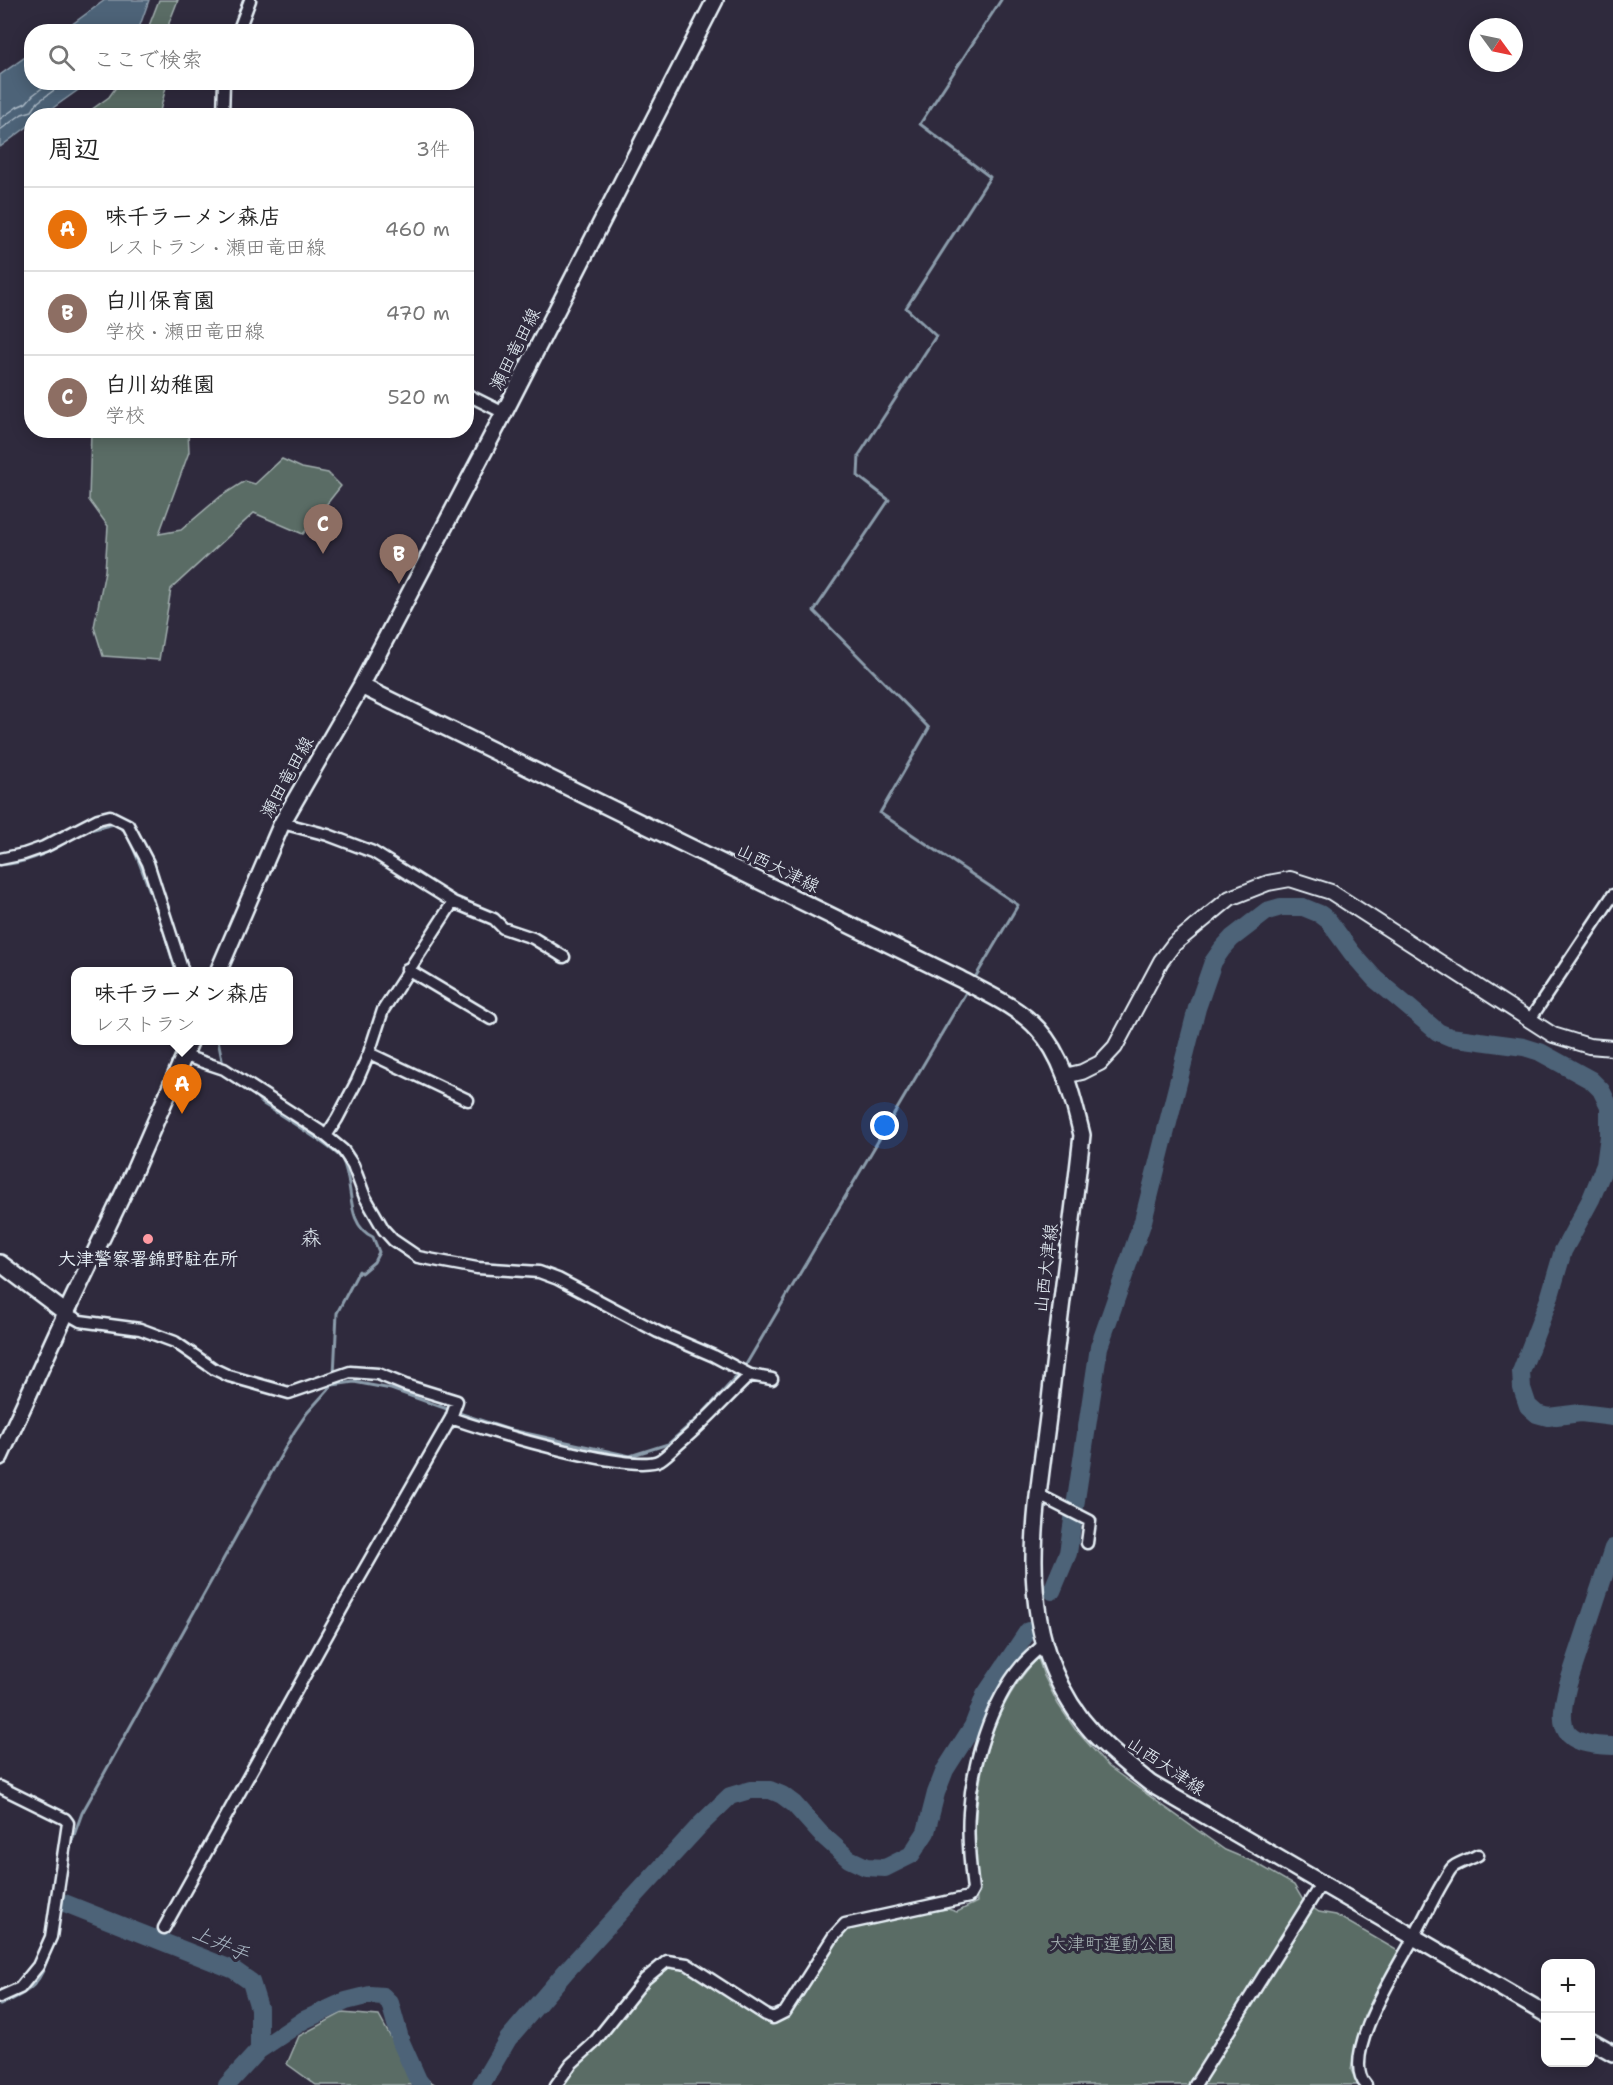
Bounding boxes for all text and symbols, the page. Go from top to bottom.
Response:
north arrow [1469,18,1523,72]
search box [24,24,474,90]
icon: search [45,41,78,74]
text: ここで検索 [93,45,203,74]
text: 周辺 [48,131,100,166]
text: 3件 [416,136,450,162]
text: 味千ラーメン森店 [105,202,281,231]
text: A [60,216,75,242]
text: 460 m [385,216,450,242]
text: レストラン · 瀬田竜田線 [105,234,326,260]
text: 白川保育園 [105,286,215,315]
text: B [61,300,74,326]
text: 470 m [386,300,450,326]
street label: 瀬田竜田線 [484,303,546,395]
text: 学校 · 瀬田竜田線 [105,318,264,344]
text: 白川幼稚園 [105,370,215,399]
text: C [61,384,74,410]
text: 520 m [387,384,450,410]
text: 学校 [105,402,145,428]
pin: C [304,504,342,554]
pin: B [380,534,418,584]
street label: 瀬田竜田線 [255,732,319,822]
street label: 山西大津線 [732,837,824,899]
popup [71,967,293,1045]
text: 味千ラーメン森店 [94,979,270,1008]
text: レストラン [94,1011,196,1037]
pin: A [162,1064,201,1114]
your location [870,1111,899,1140]
street label: 山西大津線 [1029,1222,1063,1314]
district label: 森 [301,1224,322,1252]
marker: 大津警察署錦野駐在所 [141,1232,155,1246]
place label: 大津警察署錦野駐在所 [58,1247,238,1271]
street label: 山西大津線 [1122,1731,1210,1801]
water label: 上井手 [188,1919,255,1968]
park label: 大津町運動公園 [1049,1932,1175,1956]
map controls [1541,1959,1595,2067]
button: + [1541,1959,1595,2013]
button: − [1541,2013,1595,2067]

